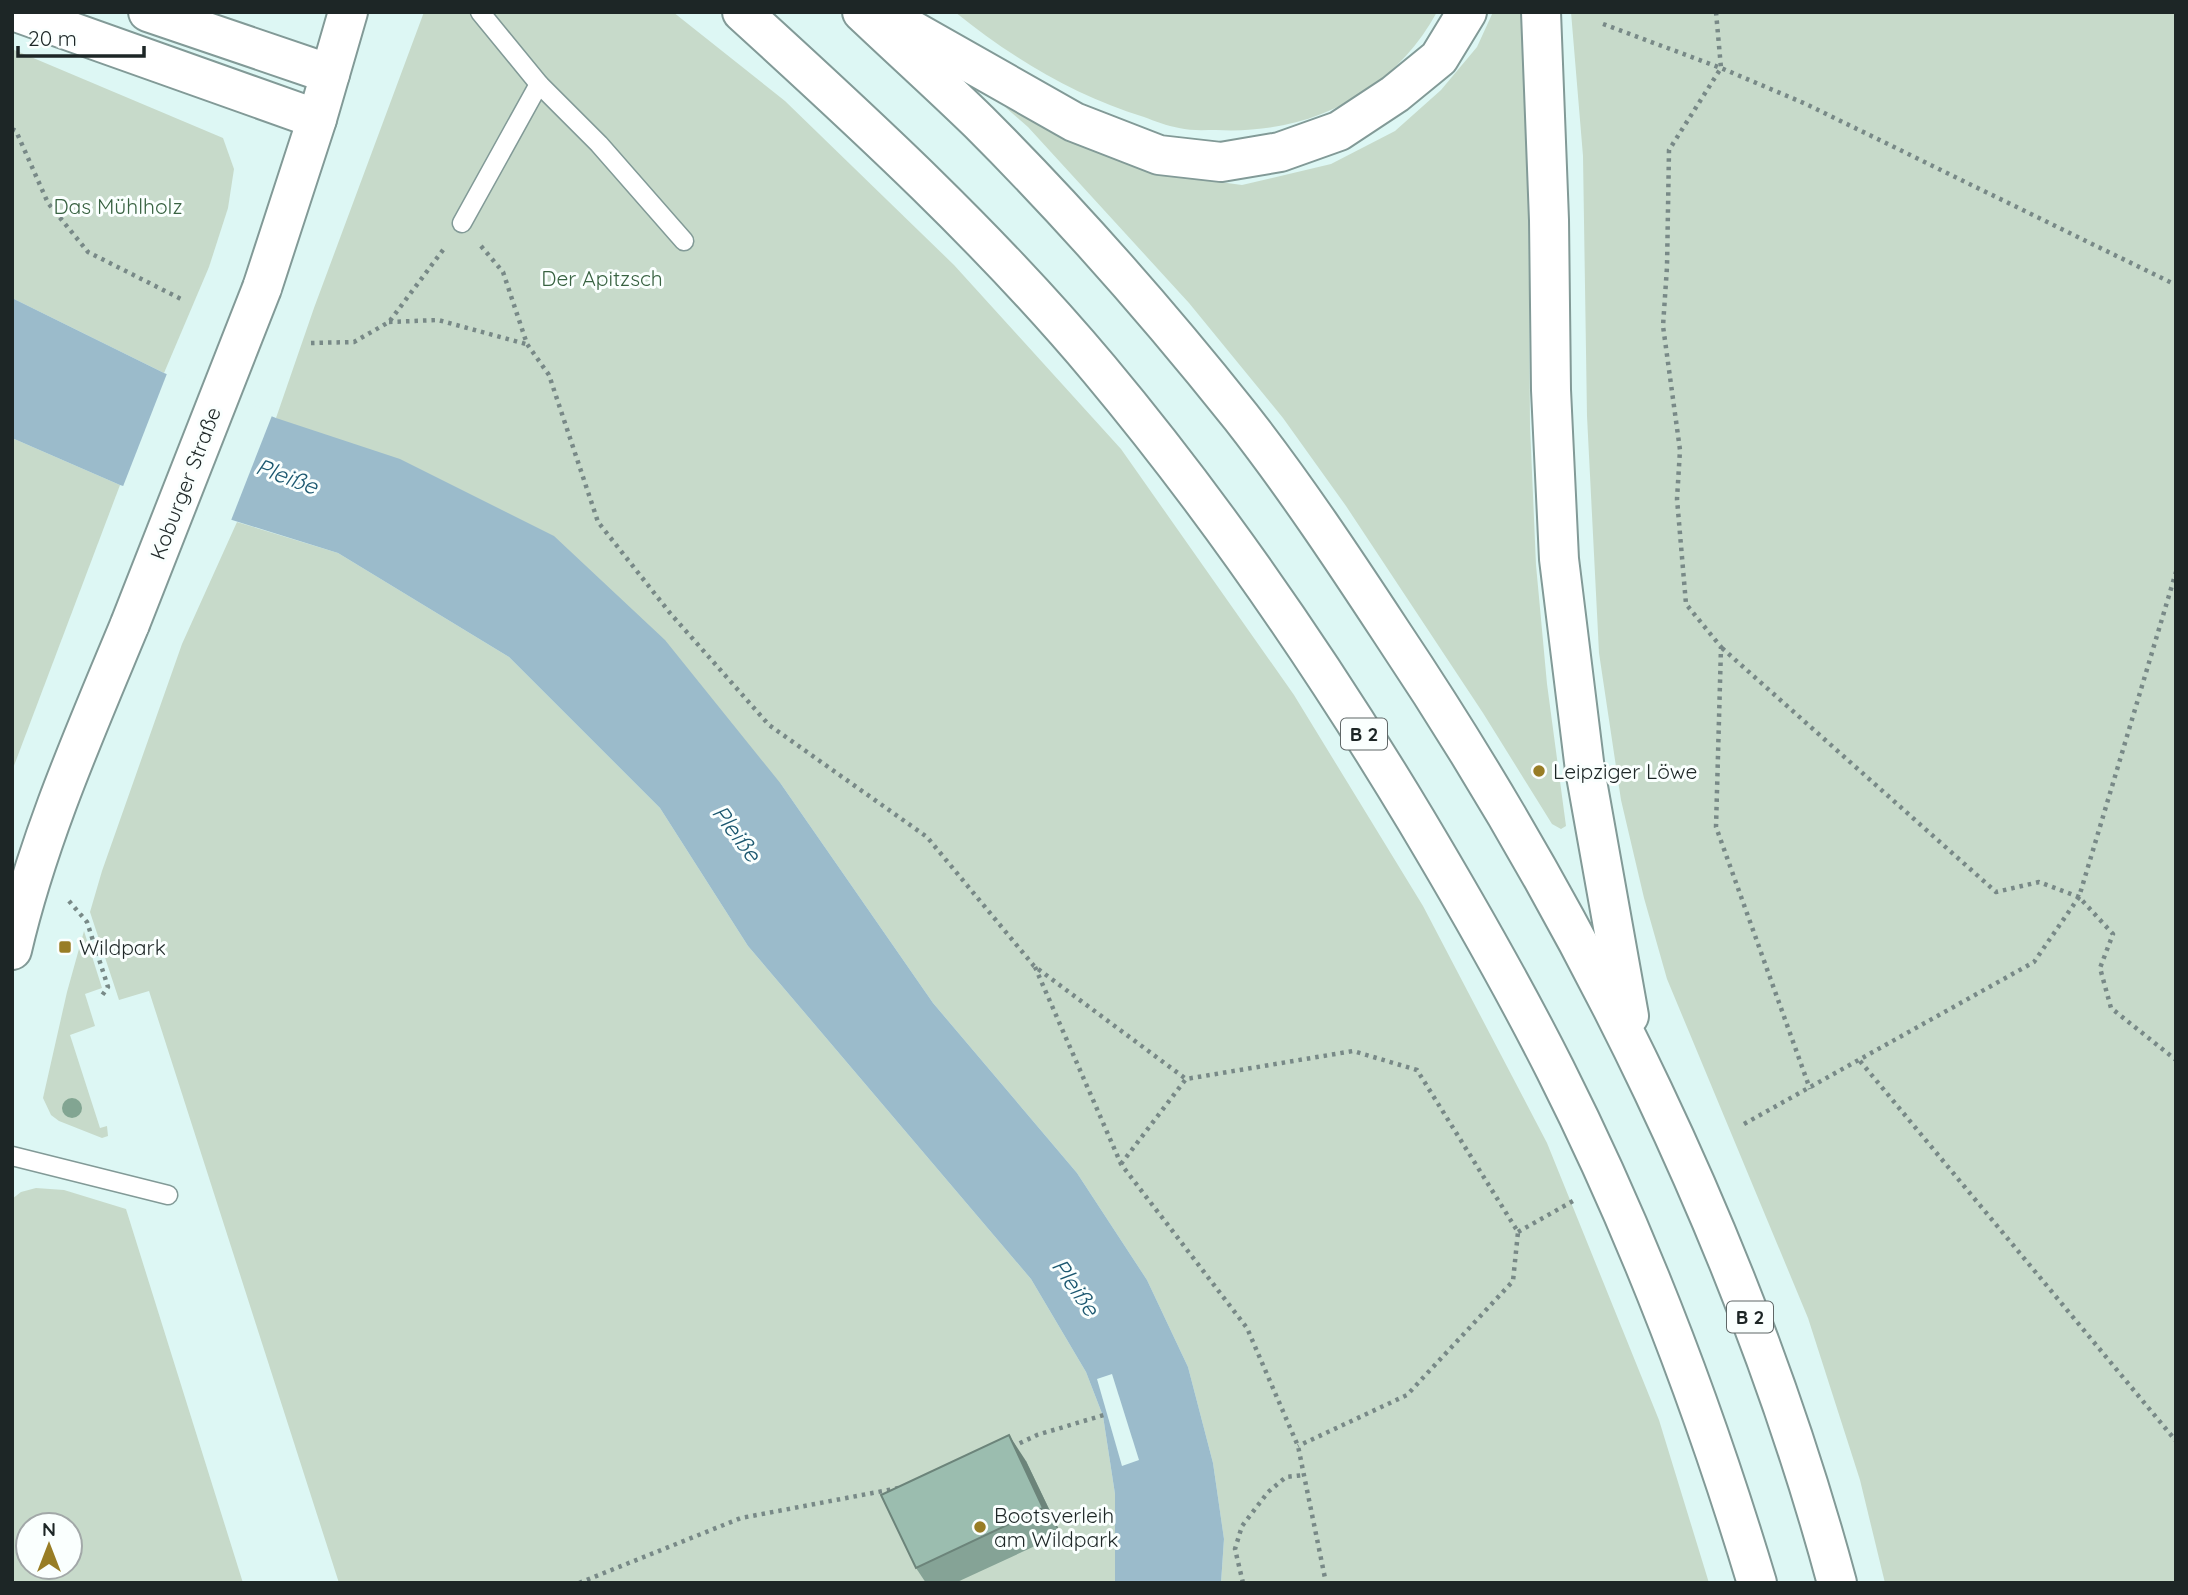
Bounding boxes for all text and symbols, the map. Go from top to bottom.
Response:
scale bar [18,14,144,58]
text: 20 m [28,25,77,51]
park label: Das Mühlholz [54,193,182,219]
park label: Der Apitzsch [541,265,663,291]
street label: Koburger Straße [144,403,226,563]
water label: Pleiße [252,451,323,501]
road number: B 2 [1341,719,1387,750]
place label: Leipziger Löwe [1553,758,1697,784]
marker: Leipziger Löwe [1531,763,1547,779]
water label: Pleiße [706,799,768,868]
place label: Wildpark [79,934,166,960]
marker: Wildpark [57,939,73,955]
water label: Pleiße [1046,1253,1107,1322]
road number: B 2 [1727,1302,1773,1332]
place label: Bootsverleih am Wildpark [994,1502,1119,1552]
north arrow [14,1511,84,1581]
text: N [42,1517,56,1541]
marker: Bootsverleih am Wildpark [972,1519,988,1535]

